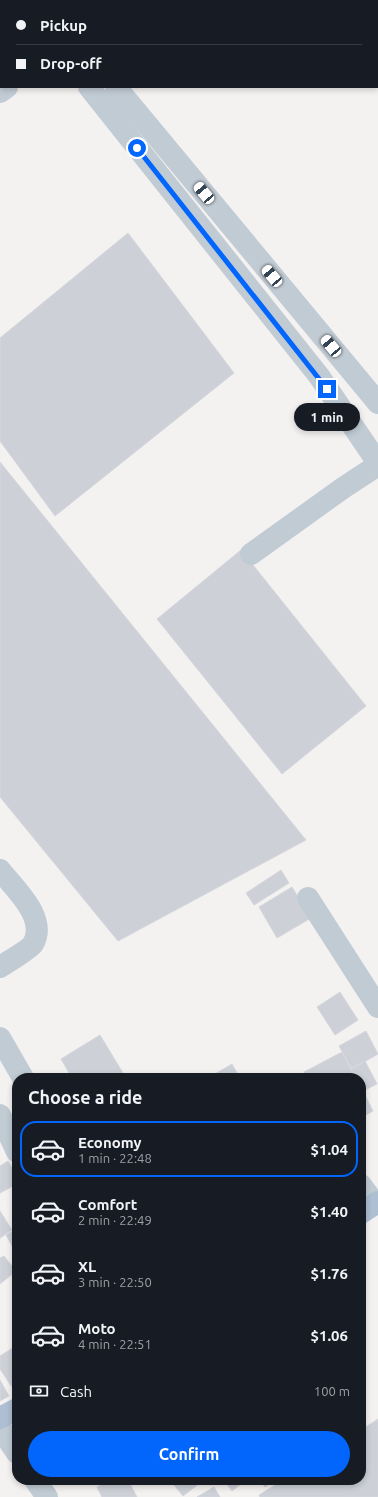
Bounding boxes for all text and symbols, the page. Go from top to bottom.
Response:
text: Pickup [40,17,87,34]
text: Drop-off [40,55,102,72]
route start [128,139,146,157]
car [192,180,216,206]
car [260,263,284,289]
car [319,333,343,359]
route end [318,380,336,398]
callout: 1 min [294,403,360,431]
text: 1 min [311,410,343,424]
text: Choose a ride [28,1087,142,1107]
icon: car [30,1131,66,1167]
text: Economy [78,1134,142,1151]
text: $1.04 [310,1141,348,1158]
text: 1 min · 22:48 [78,1151,152,1165]
icon: car [30,1193,66,1229]
text: Comfort [78,1196,137,1213]
text: $1.40 [310,1203,348,1220]
text: 2 min · 22:49 [78,1213,152,1227]
icon: car [30,1255,66,1291]
text: XL [78,1258,96,1275]
text: $1.76 [310,1265,348,1282]
text: 3 min · 22:50 [78,1275,152,1289]
icon: car [30,1317,66,1353]
text: Moto [78,1320,116,1337]
text: $1.06 [310,1327,348,1344]
text: 4 min · 22:51 [78,1337,152,1351]
icon: cash [28,1380,50,1402]
text: Cash [60,1383,92,1400]
text: 100 m [314,1384,350,1398]
button: Confirm [28,1431,350,1477]

